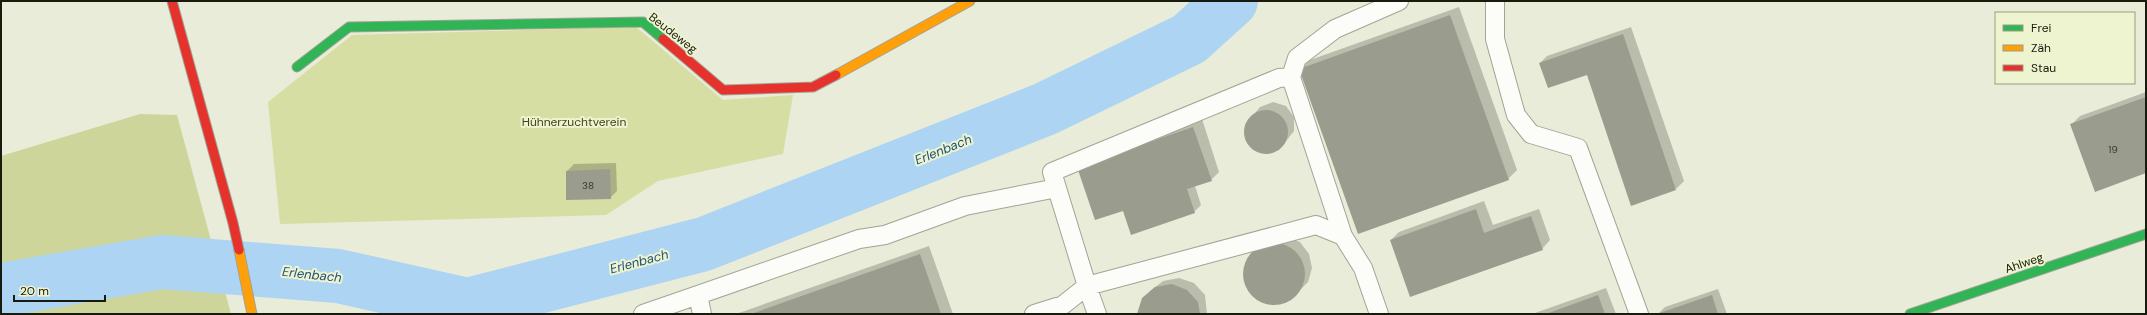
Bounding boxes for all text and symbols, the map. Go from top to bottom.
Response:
street label: Beudeweg [645,9,701,57]
legend [1995,12,2135,84]
text: Frei [2031,20,2051,36]
text: Zäh [2031,40,2051,56]
text: Stau [2031,60,2056,76]
park label: Hühnerzuchtverein [522,114,626,130]
water label: Erlenbach [912,130,974,169]
house number: 19 [2108,143,2118,156]
house number: 38 [582,179,594,192]
water label: Erlenbach [608,246,670,277]
street label: Ahlweg [2003,249,2046,277]
water label: Erlenbach [281,263,343,286]
scale bar [14,277,105,303]
text: 20 m [20,283,49,299]

